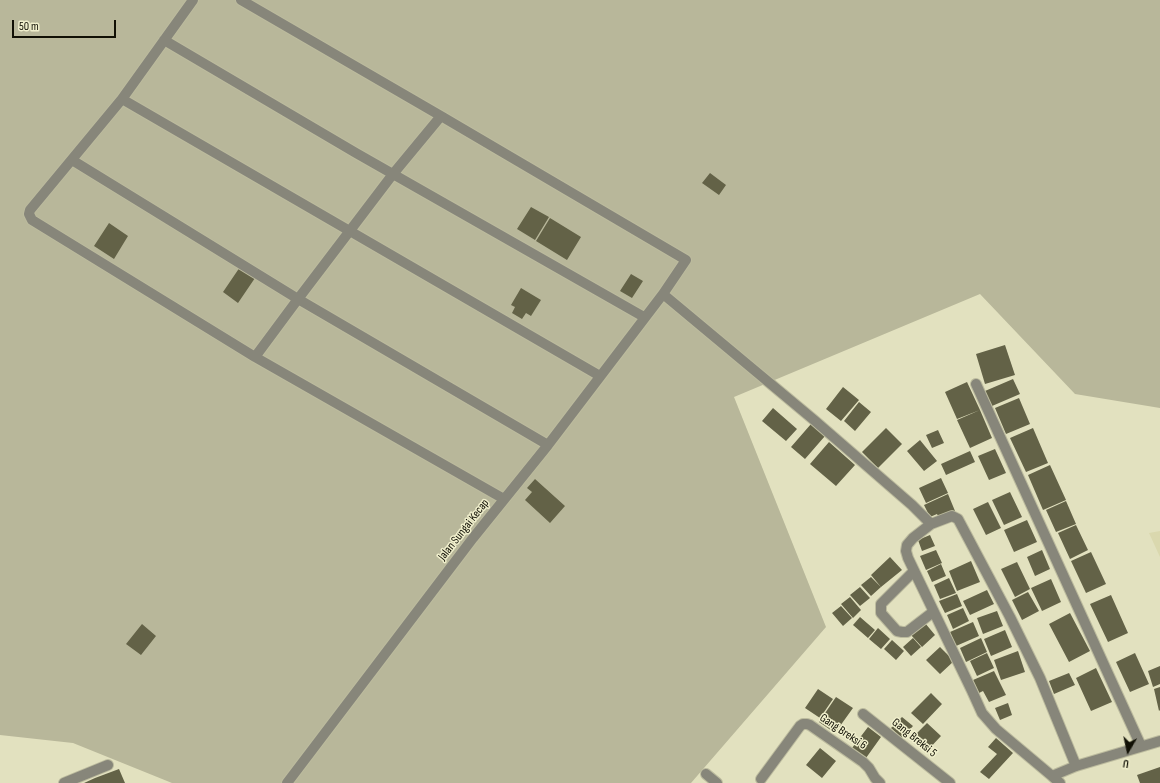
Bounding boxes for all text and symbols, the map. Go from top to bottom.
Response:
scale bar [14,12,118,38]
text: 50 m [19,19,39,34]
street label: Jalan Sungai Kecap [436,496,492,564]
street label: Gang Breksi 6 [817,711,869,753]
street label: Gang Breksi 5 [889,716,939,760]
north arrow [1108,731,1148,771]
text: U [1122,756,1130,770]

